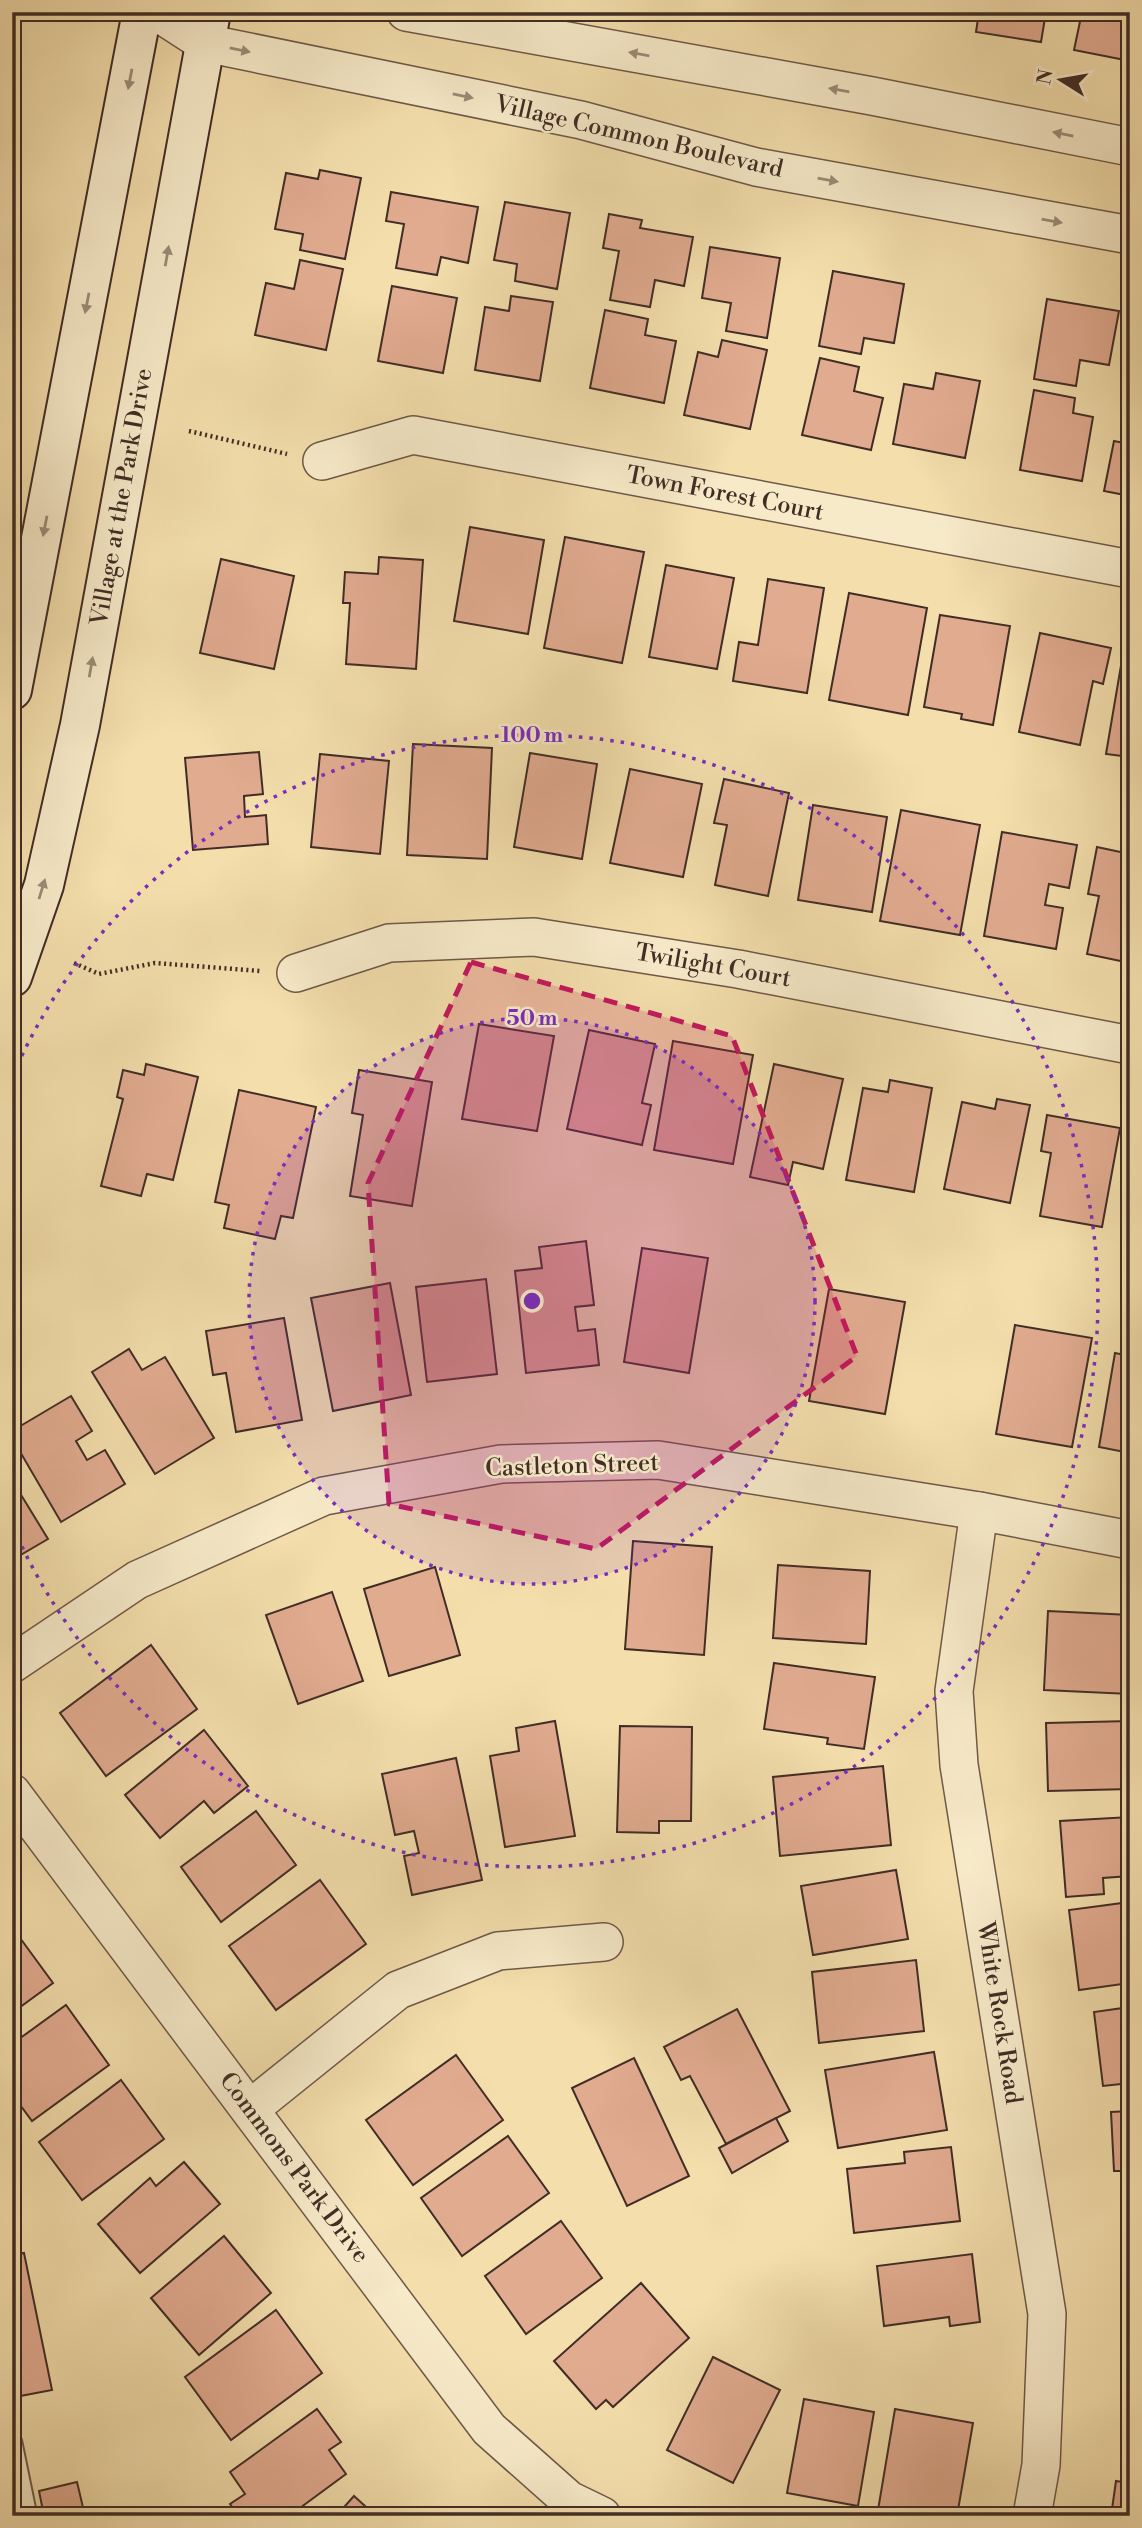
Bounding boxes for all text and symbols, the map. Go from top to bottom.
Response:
one-way arrow [229,45,251,56]
north arrow [1026,46,1096,116]
one-way arrow [628,49,650,60]
text: N [1032,67,1059,87]
one-way arrow [124,68,135,90]
one-way arrow [828,85,850,96]
street label: Village Common Boulevard [491,89,786,185]
one-way arrow [452,90,474,101]
one-way arrow [1052,128,1074,139]
one-way arrow [817,175,839,186]
one-way arrow [1041,215,1063,226]
one-way arrow [161,245,172,267]
one-way arrow [82,292,93,314]
street label: Village at the Park Drive [84,366,159,629]
street label: Town Forest Court [624,460,827,528]
one-way arrow [39,515,50,537]
one-way arrow [86,656,97,678]
text: 100 m [501,723,563,749]
one-way arrow [37,878,47,899]
street label: Twilight Court [633,938,794,995]
text: 50 m [507,1006,557,1032]
centre of rings [520,1289,544,1313]
street label: Castleton Street [485,1448,660,1484]
street label: White Rock Road [970,1919,1028,2107]
street label: Commons Park Drive [212,2067,376,2269]

